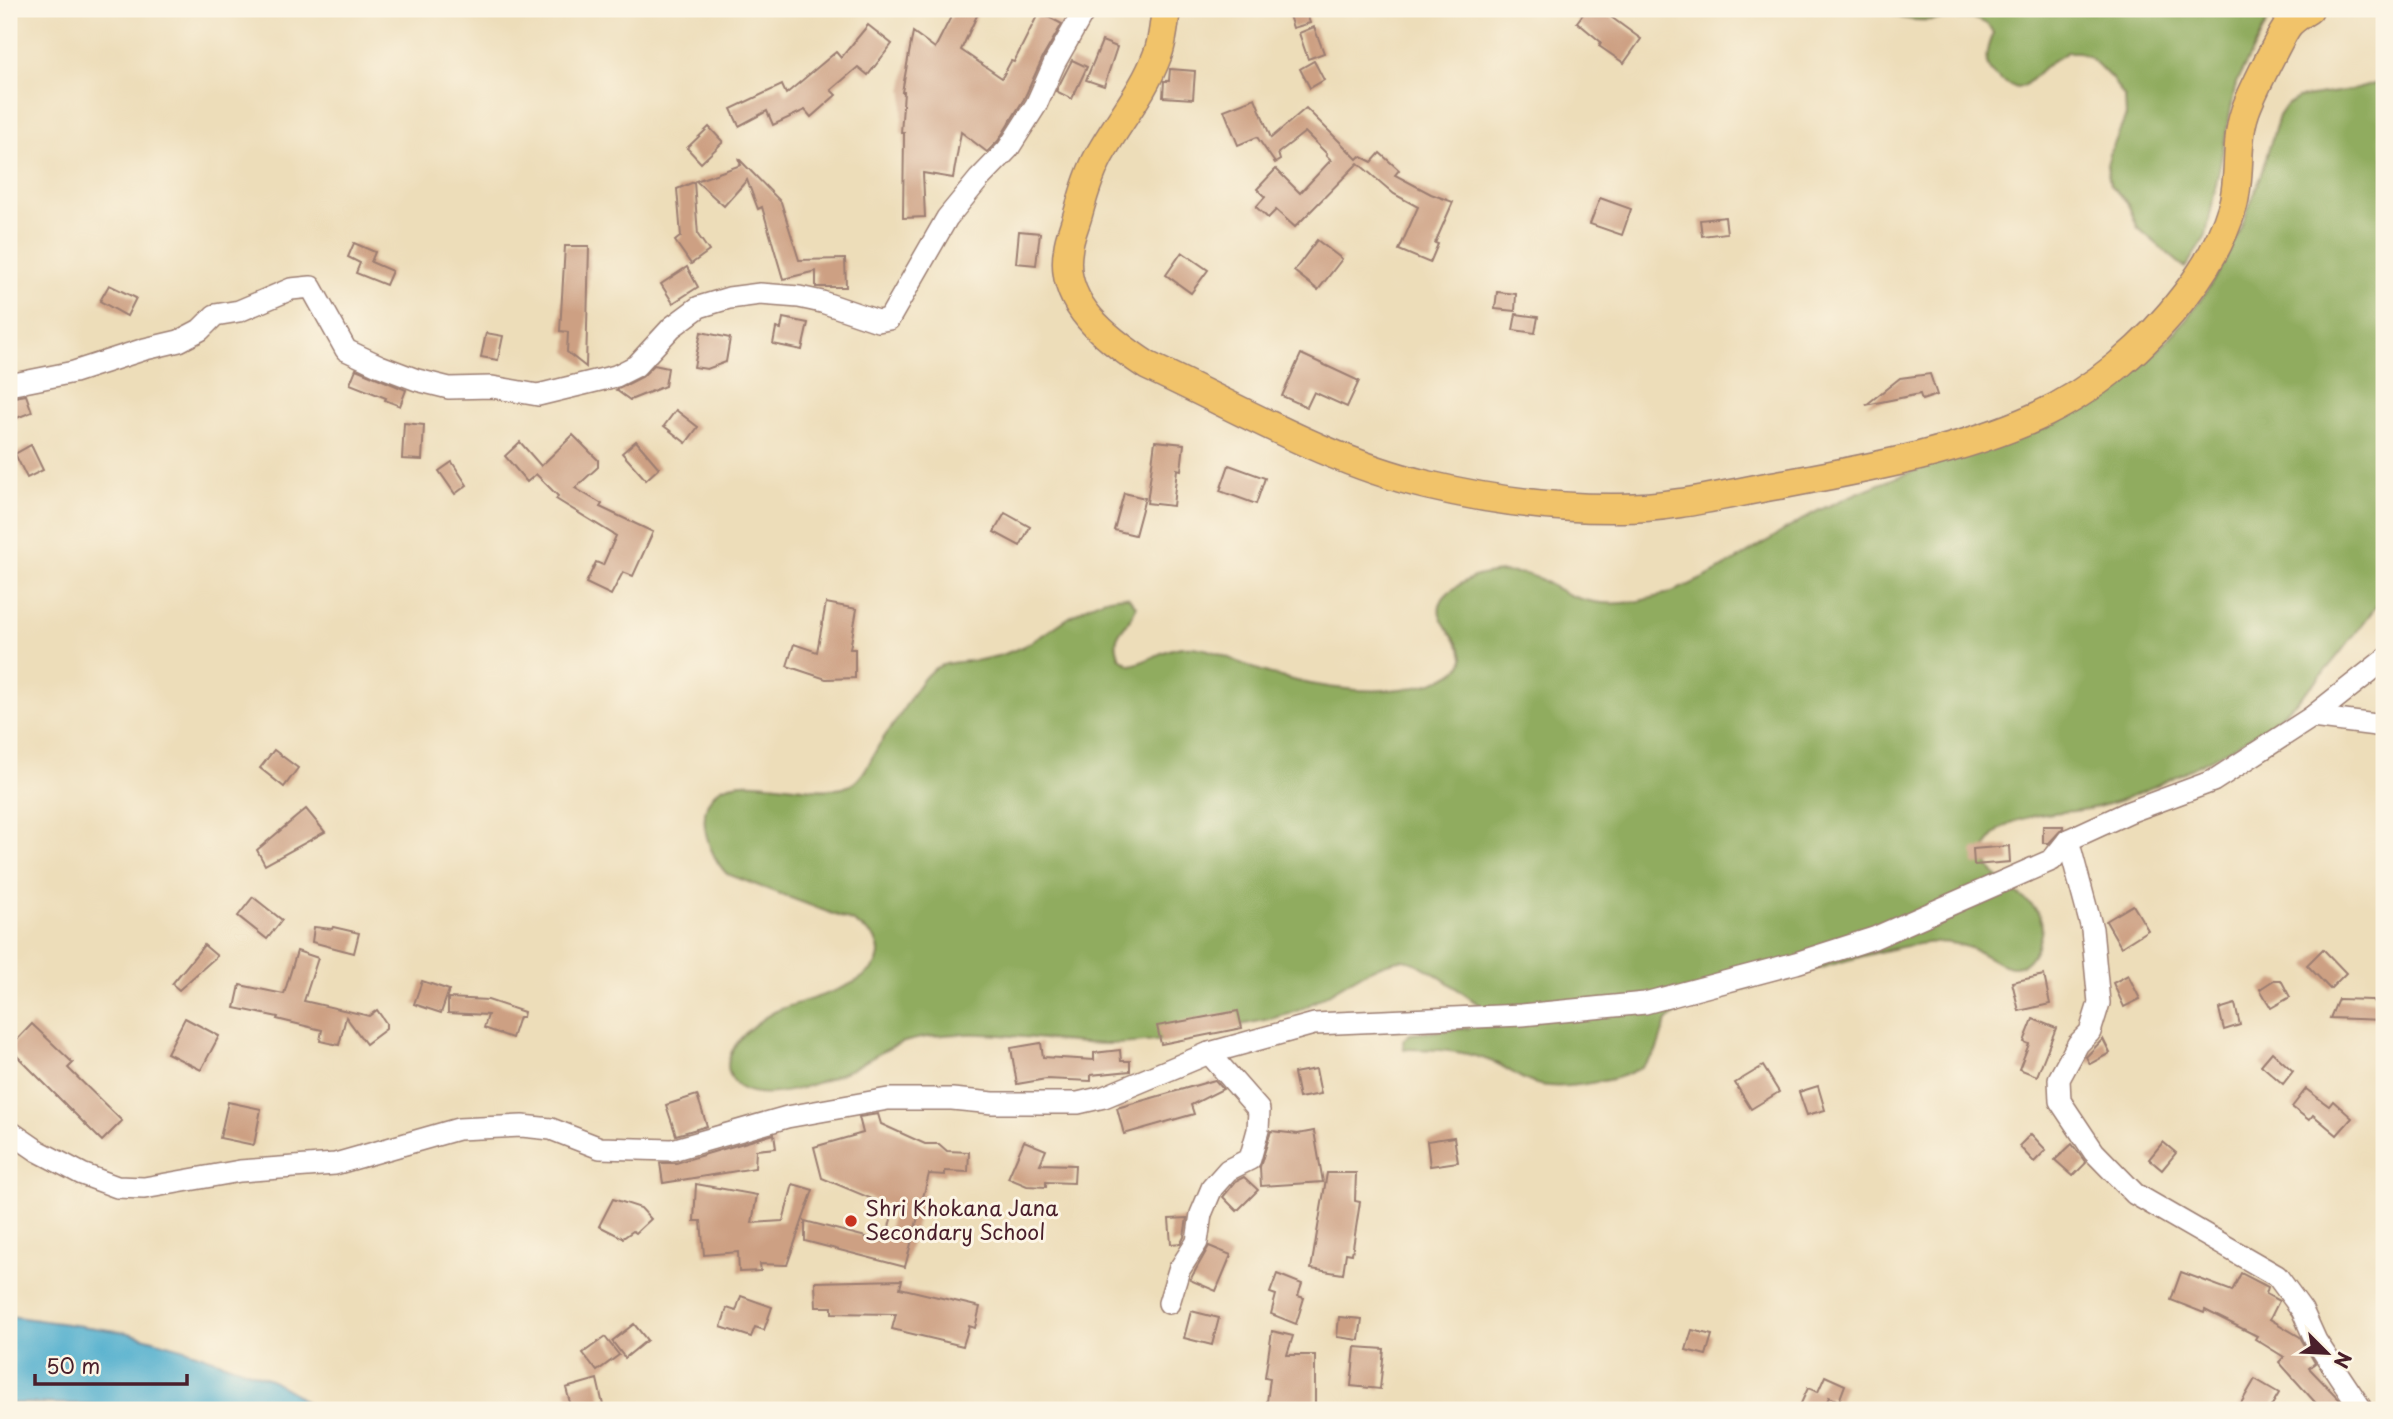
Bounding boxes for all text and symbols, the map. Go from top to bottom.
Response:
place label: Shri Khokana Jana Secondary School [865,1191,1059,1247]
marker: Shri Khokana Jana Secondary School [843,1213,859,1229]
north arrow [2292,1318,2362,1388]
scale bar [35,1342,187,1386]
text: N [2328,1348,2359,1373]
text: 50 m [46,1349,100,1381]

